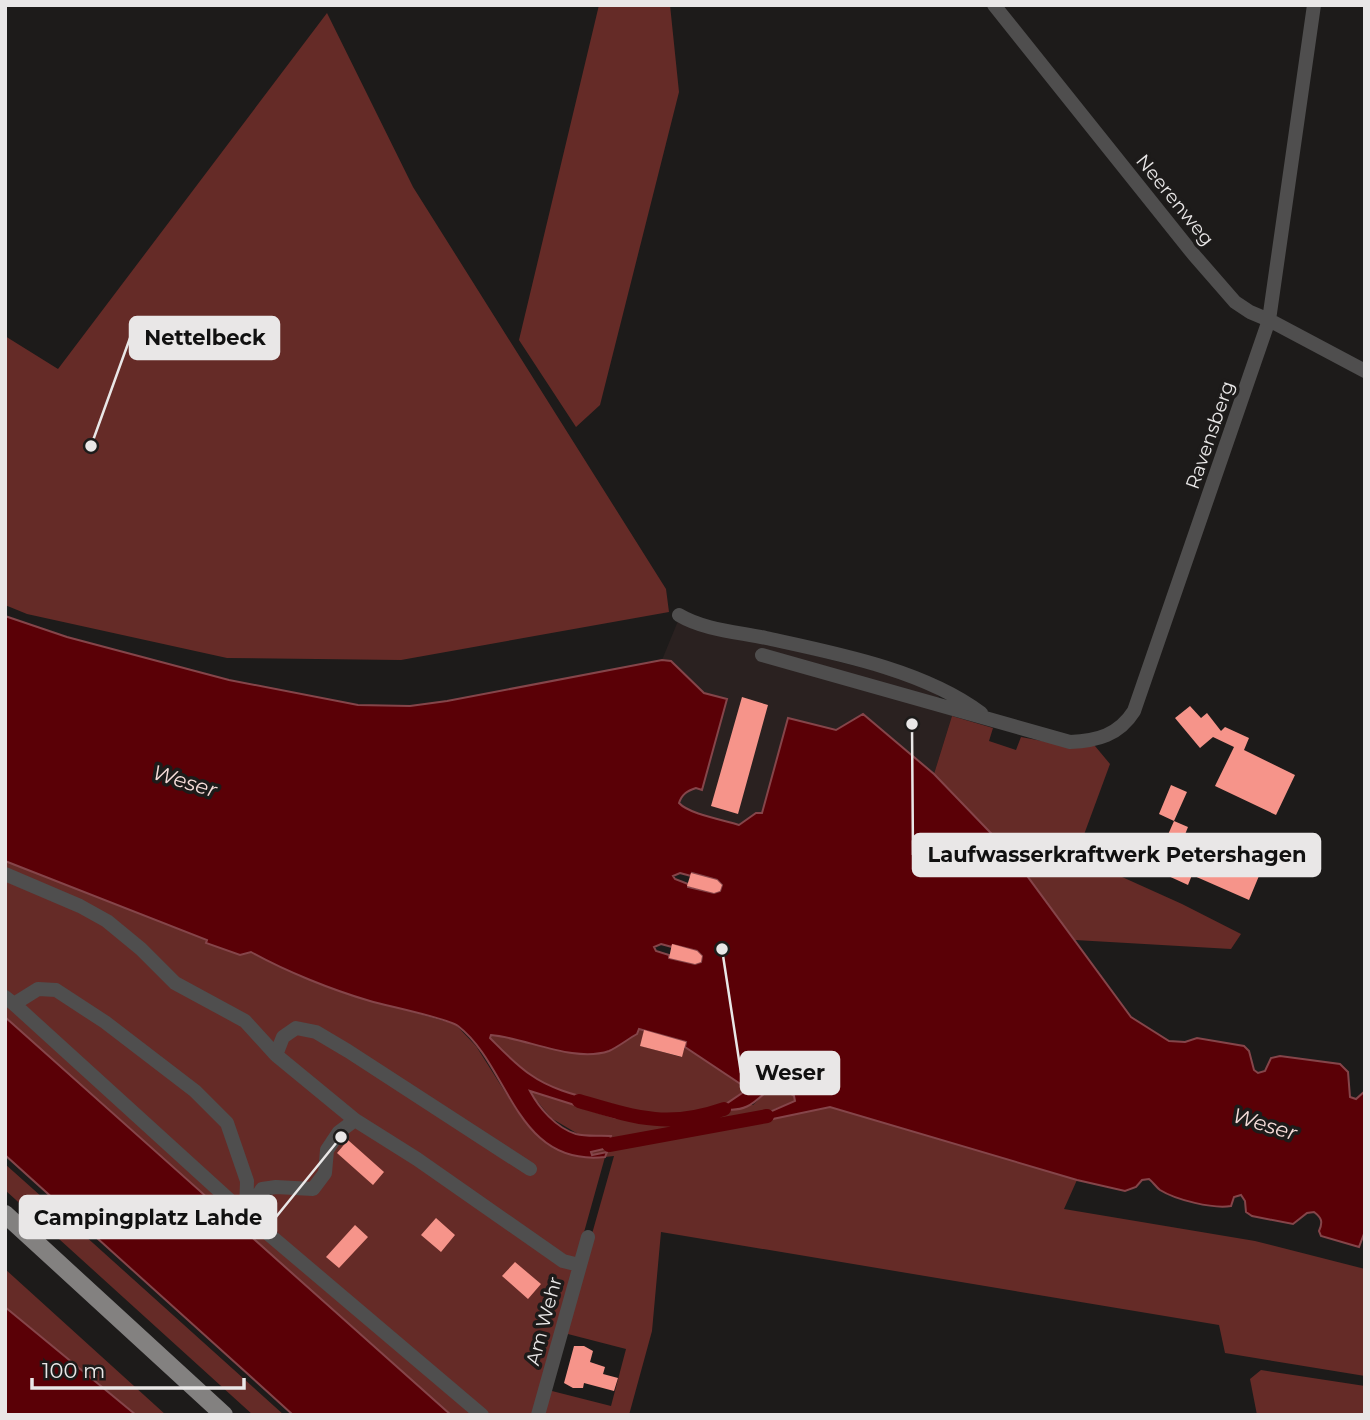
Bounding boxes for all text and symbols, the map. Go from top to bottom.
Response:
street label: Neerenweg [1131,150,1219,250]
callout: Nettelbeck [130,317,279,359]
text: Nettelbeck [144,325,266,350]
street label: Ravensberg [1181,378,1239,492]
water label: Weser [150,759,221,803]
callout: Laufwasserkraftwerk Petershagen [913,834,1320,876]
text: Laufwasserkraftwerk Petershagen [927,842,1307,867]
callout: Weser [741,1052,839,1094]
text: Weser [755,1060,825,1085]
water label: Weser [1230,1102,1301,1146]
callout: Campingplatz Lahde [20,1196,276,1238]
text: Campingplatz Lahde [34,1205,262,1230]
street label: Am Wehr [521,1274,567,1368]
scale bar [32,1346,243,1390]
text: 100 m [42,1358,105,1383]

